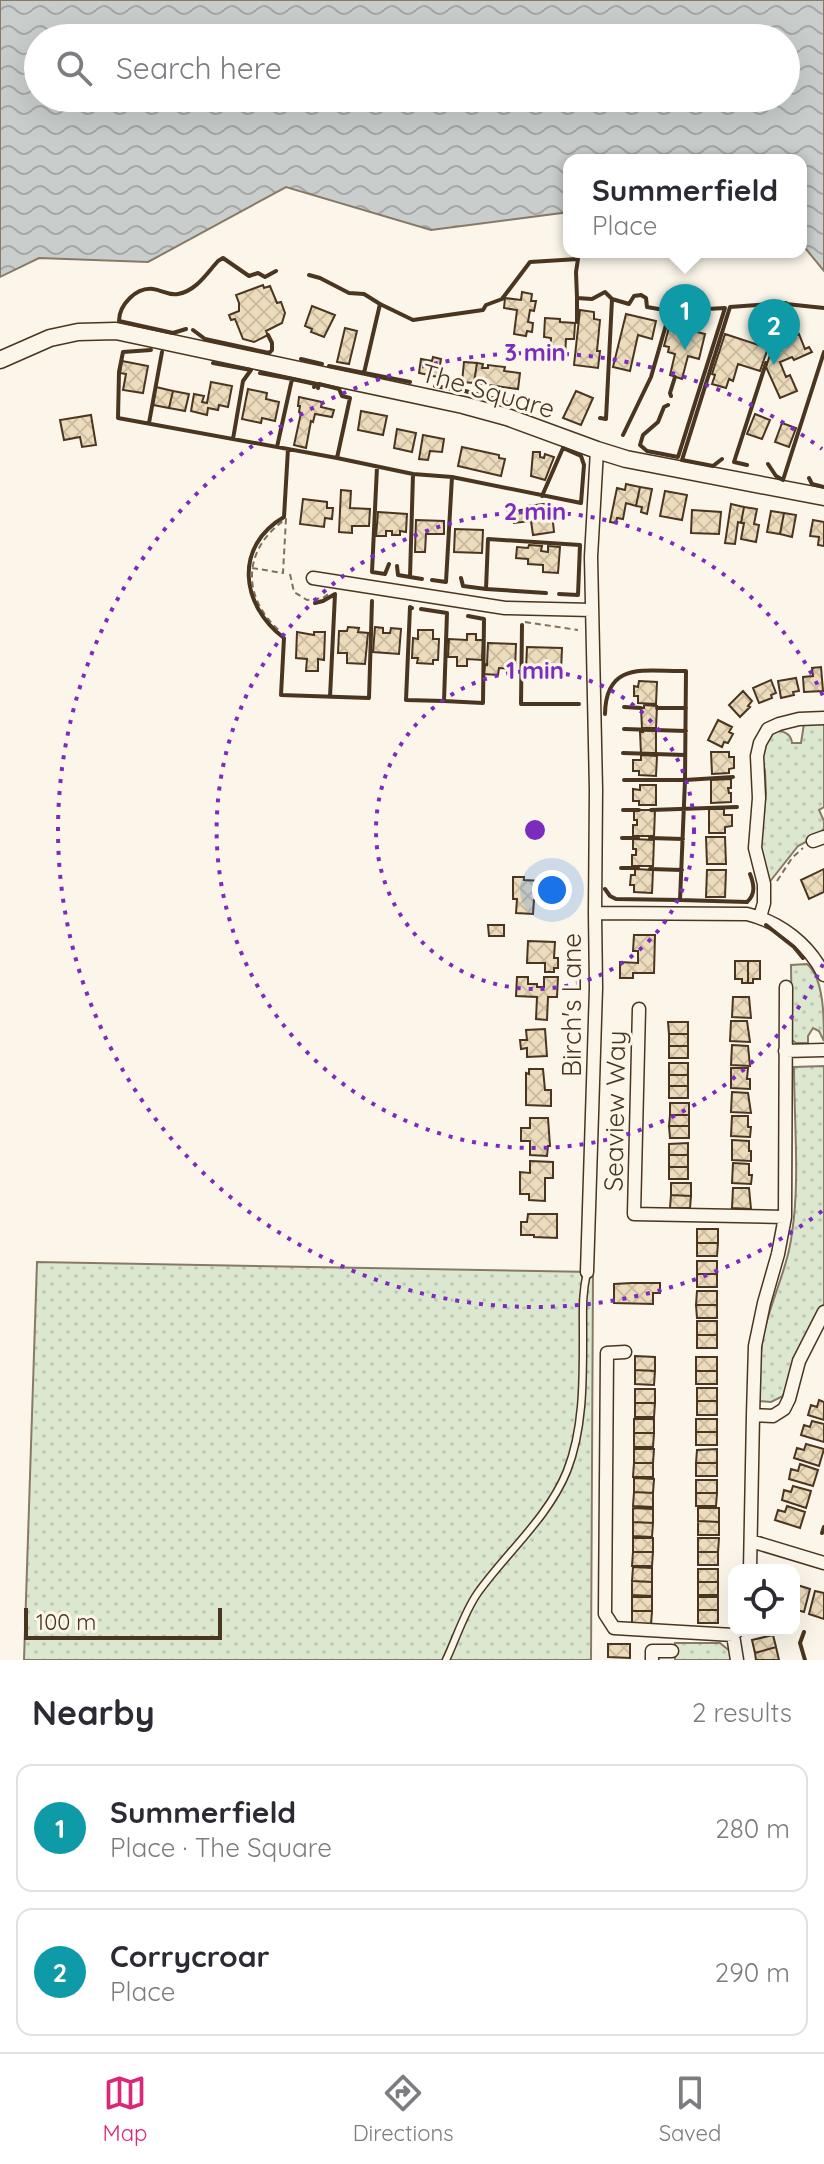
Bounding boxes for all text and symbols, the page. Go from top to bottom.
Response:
search box [24,24,800,112]
icon: search [52,46,96,90]
text: Search here [116,49,282,87]
popup [563,154,807,258]
text: Summerfield [592,171,778,209]
text: Place [592,209,657,242]
pin: 1 [659,284,711,350]
pin: 2 [748,299,800,365]
text: 3 min [504,337,566,367]
street label: The Square [418,356,559,425]
text: 2 min [504,496,566,526]
text: 1 min [506,655,564,685]
centre of rings [521,816,549,844]
your location [532,870,572,910]
street label: Birch's Lane [555,933,588,1077]
street label: Seaview Way [597,1030,632,1192]
map controls [728,1564,800,1636]
button: locate [728,1564,800,1636]
scale bar [24,1604,222,1640]
text: 100 m [36,1608,96,1636]
text: Nearby [32,1691,155,1734]
text: 2 results [692,1696,792,1729]
text: Summerfield [110,1793,296,1831]
text: 1 [55,1812,65,1845]
text: 280 m [715,1812,790,1845]
text: Place · The Square [110,1831,332,1864]
text: Corrycroar [110,1937,270,1975]
text: 2 [53,1956,67,1989]
text: 290 m [715,1956,790,1989]
text: Place [110,1975,175,2008]
tab: Map [103,2071,147,2147]
tab: Directions [353,2071,453,2147]
tab: Saved [659,2071,721,2147]

